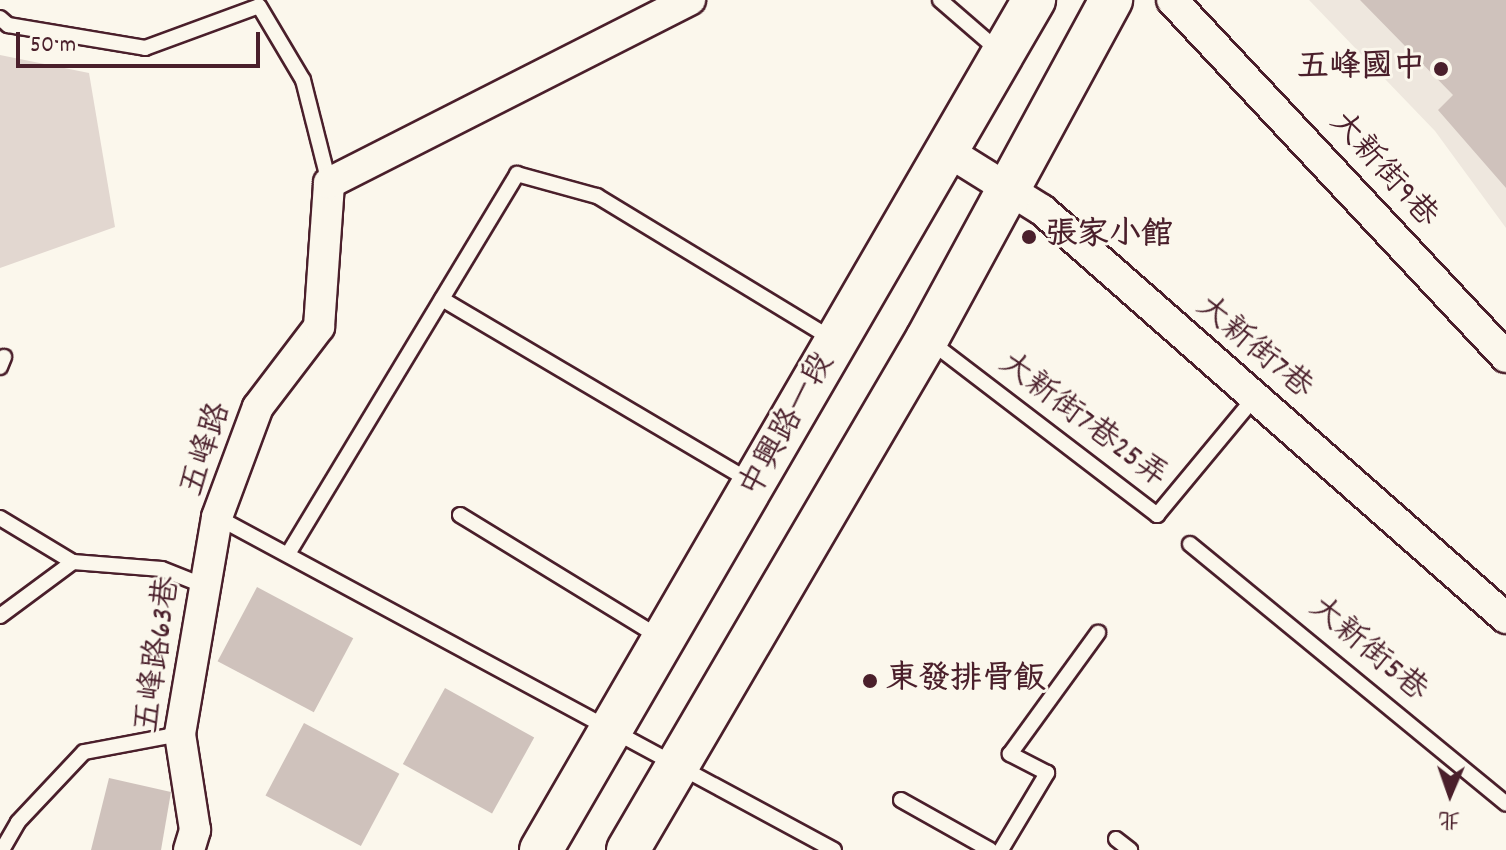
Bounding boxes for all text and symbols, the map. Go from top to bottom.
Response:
scale bar [20,16,264,66]
text: 50 m [30,29,76,63]
place label: 五峰國中 [1297,50,1425,88]
marker: 五峰國中 [1432,60,1450,78]
street label: 大新街9巷 [1320,105,1444,237]
place label: 張家小館 [1045,218,1173,256]
marker: 張家小館 [1020,228,1038,246]
street label: 大新街7巷 [1187,289,1319,409]
street label: 大新街7巷25弄 [990,346,1174,498]
street label: 中興路一段 [733,347,845,505]
street label: 五峰路 [175,398,241,502]
street label: 五峰路63巷 [130,574,190,736]
street label: 大新街5巷 [1300,590,1434,712]
place label: 東發排骨飯 [886,662,1046,700]
marker: 東發排骨飯 [861,672,879,690]
north arrow [1410,754,1490,834]
text: 北 [1438,803,1461,834]

